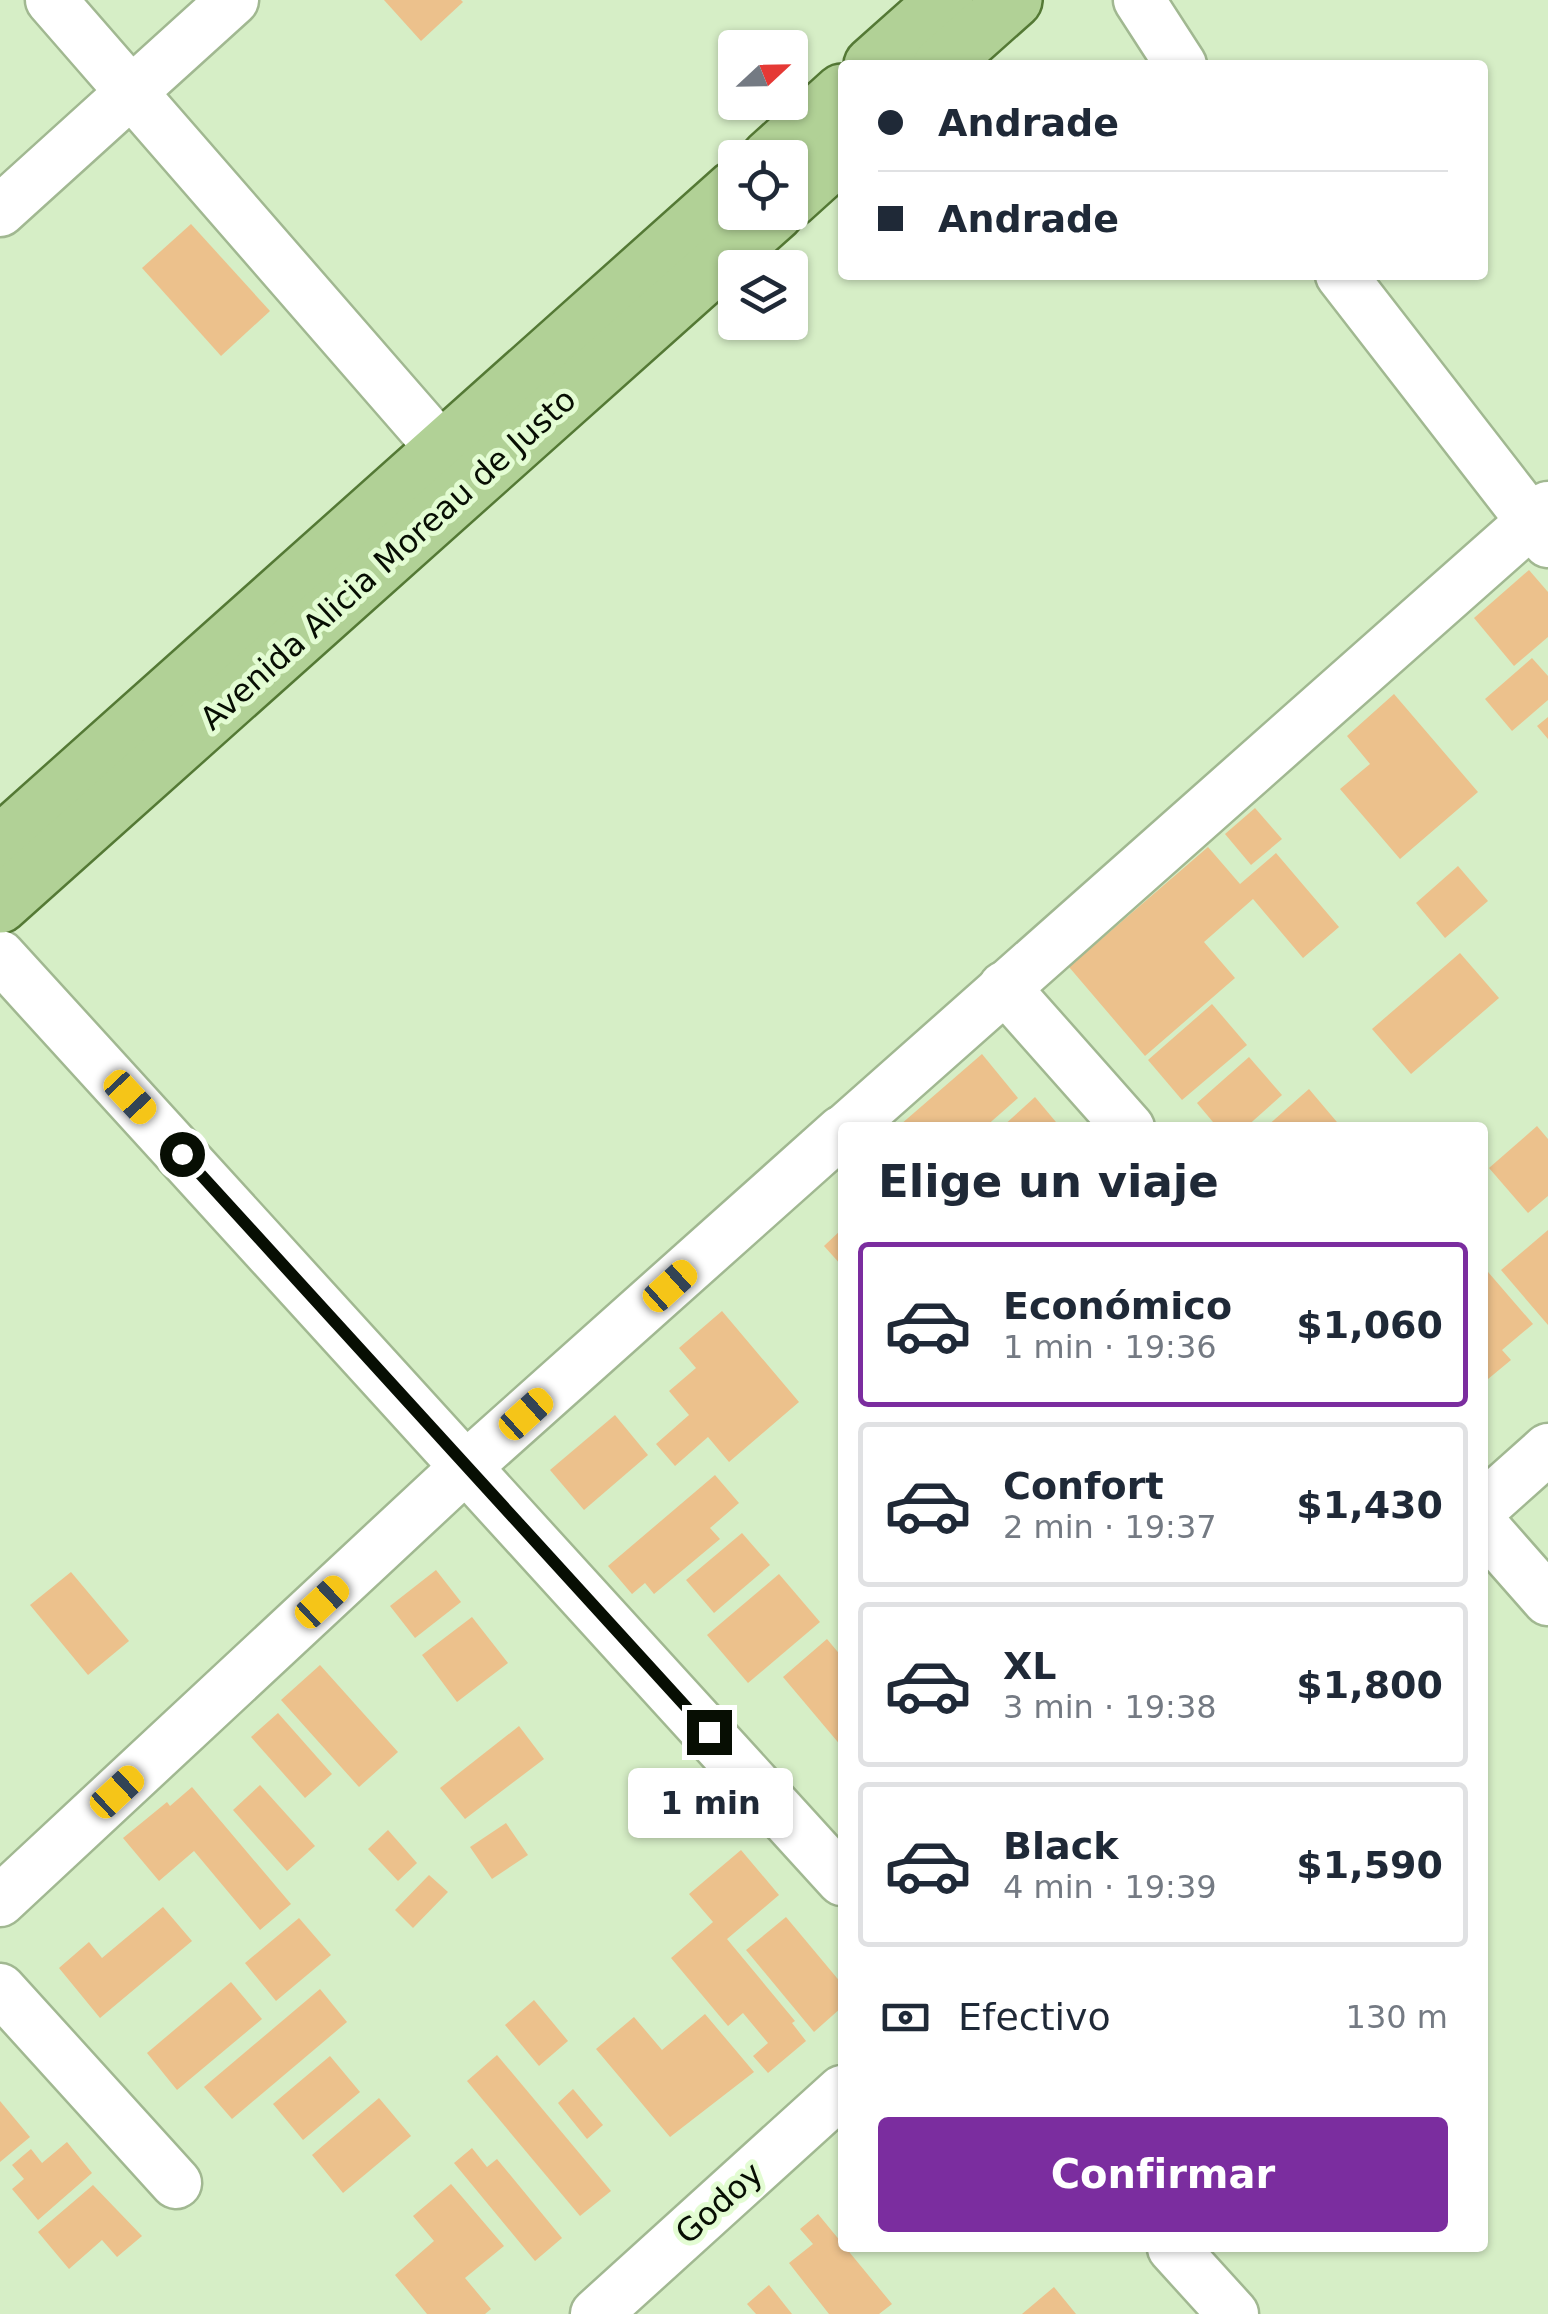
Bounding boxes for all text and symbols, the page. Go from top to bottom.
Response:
north arrow [718,30,808,120]
map controls [718,30,808,340]
text: Andrade [938,101,1119,145]
button: locate [718,140,808,230]
text: Andrade [938,197,1119,241]
button: layers [718,250,808,340]
street label: Avenida Alicia Moreau de Justo [193,380,583,738]
car [99,1065,161,1129]
route start [160,1132,205,1177]
text: Elige un viaje [878,1155,1219,1208]
car [638,1255,702,1317]
icon: car [883,1280,973,1370]
text: Económico [1003,1284,1232,1328]
text: $1,060 [1296,1303,1443,1347]
text: 1 min · 19:36 [1003,1328,1217,1366]
car [494,1383,558,1445]
icon: car [883,1460,973,1550]
text: Confort [1003,1464,1164,1508]
text: $1,430 [1296,1483,1443,1527]
text: 2 min · 19:37 [1003,1508,1217,1546]
car [290,1571,354,1633]
icon: car [883,1640,973,1730]
text: XL [1003,1644,1057,1688]
text: $1,800 [1296,1663,1443,1707]
text: 3 min · 19:38 [1003,1688,1217,1726]
route end [687,1710,732,1755]
car [85,1761,149,1823]
callout: 1 min [626,1767,792,1837]
text: 1 min [660,1784,761,1822]
icon: car [883,1820,973,1910]
text: Black [1003,1824,1118,1868]
text: $1,590 [1296,1843,1443,1887]
text: 4 min · 19:39 [1003,1868,1217,1906]
icon: cash [878,1990,933,2045]
text: Efectivo [958,1995,1111,2039]
text: 130 m [1346,1998,1448,2036]
button: Confirmar [878,2117,1448,2232]
street label: Godoy [668,2154,770,2252]

